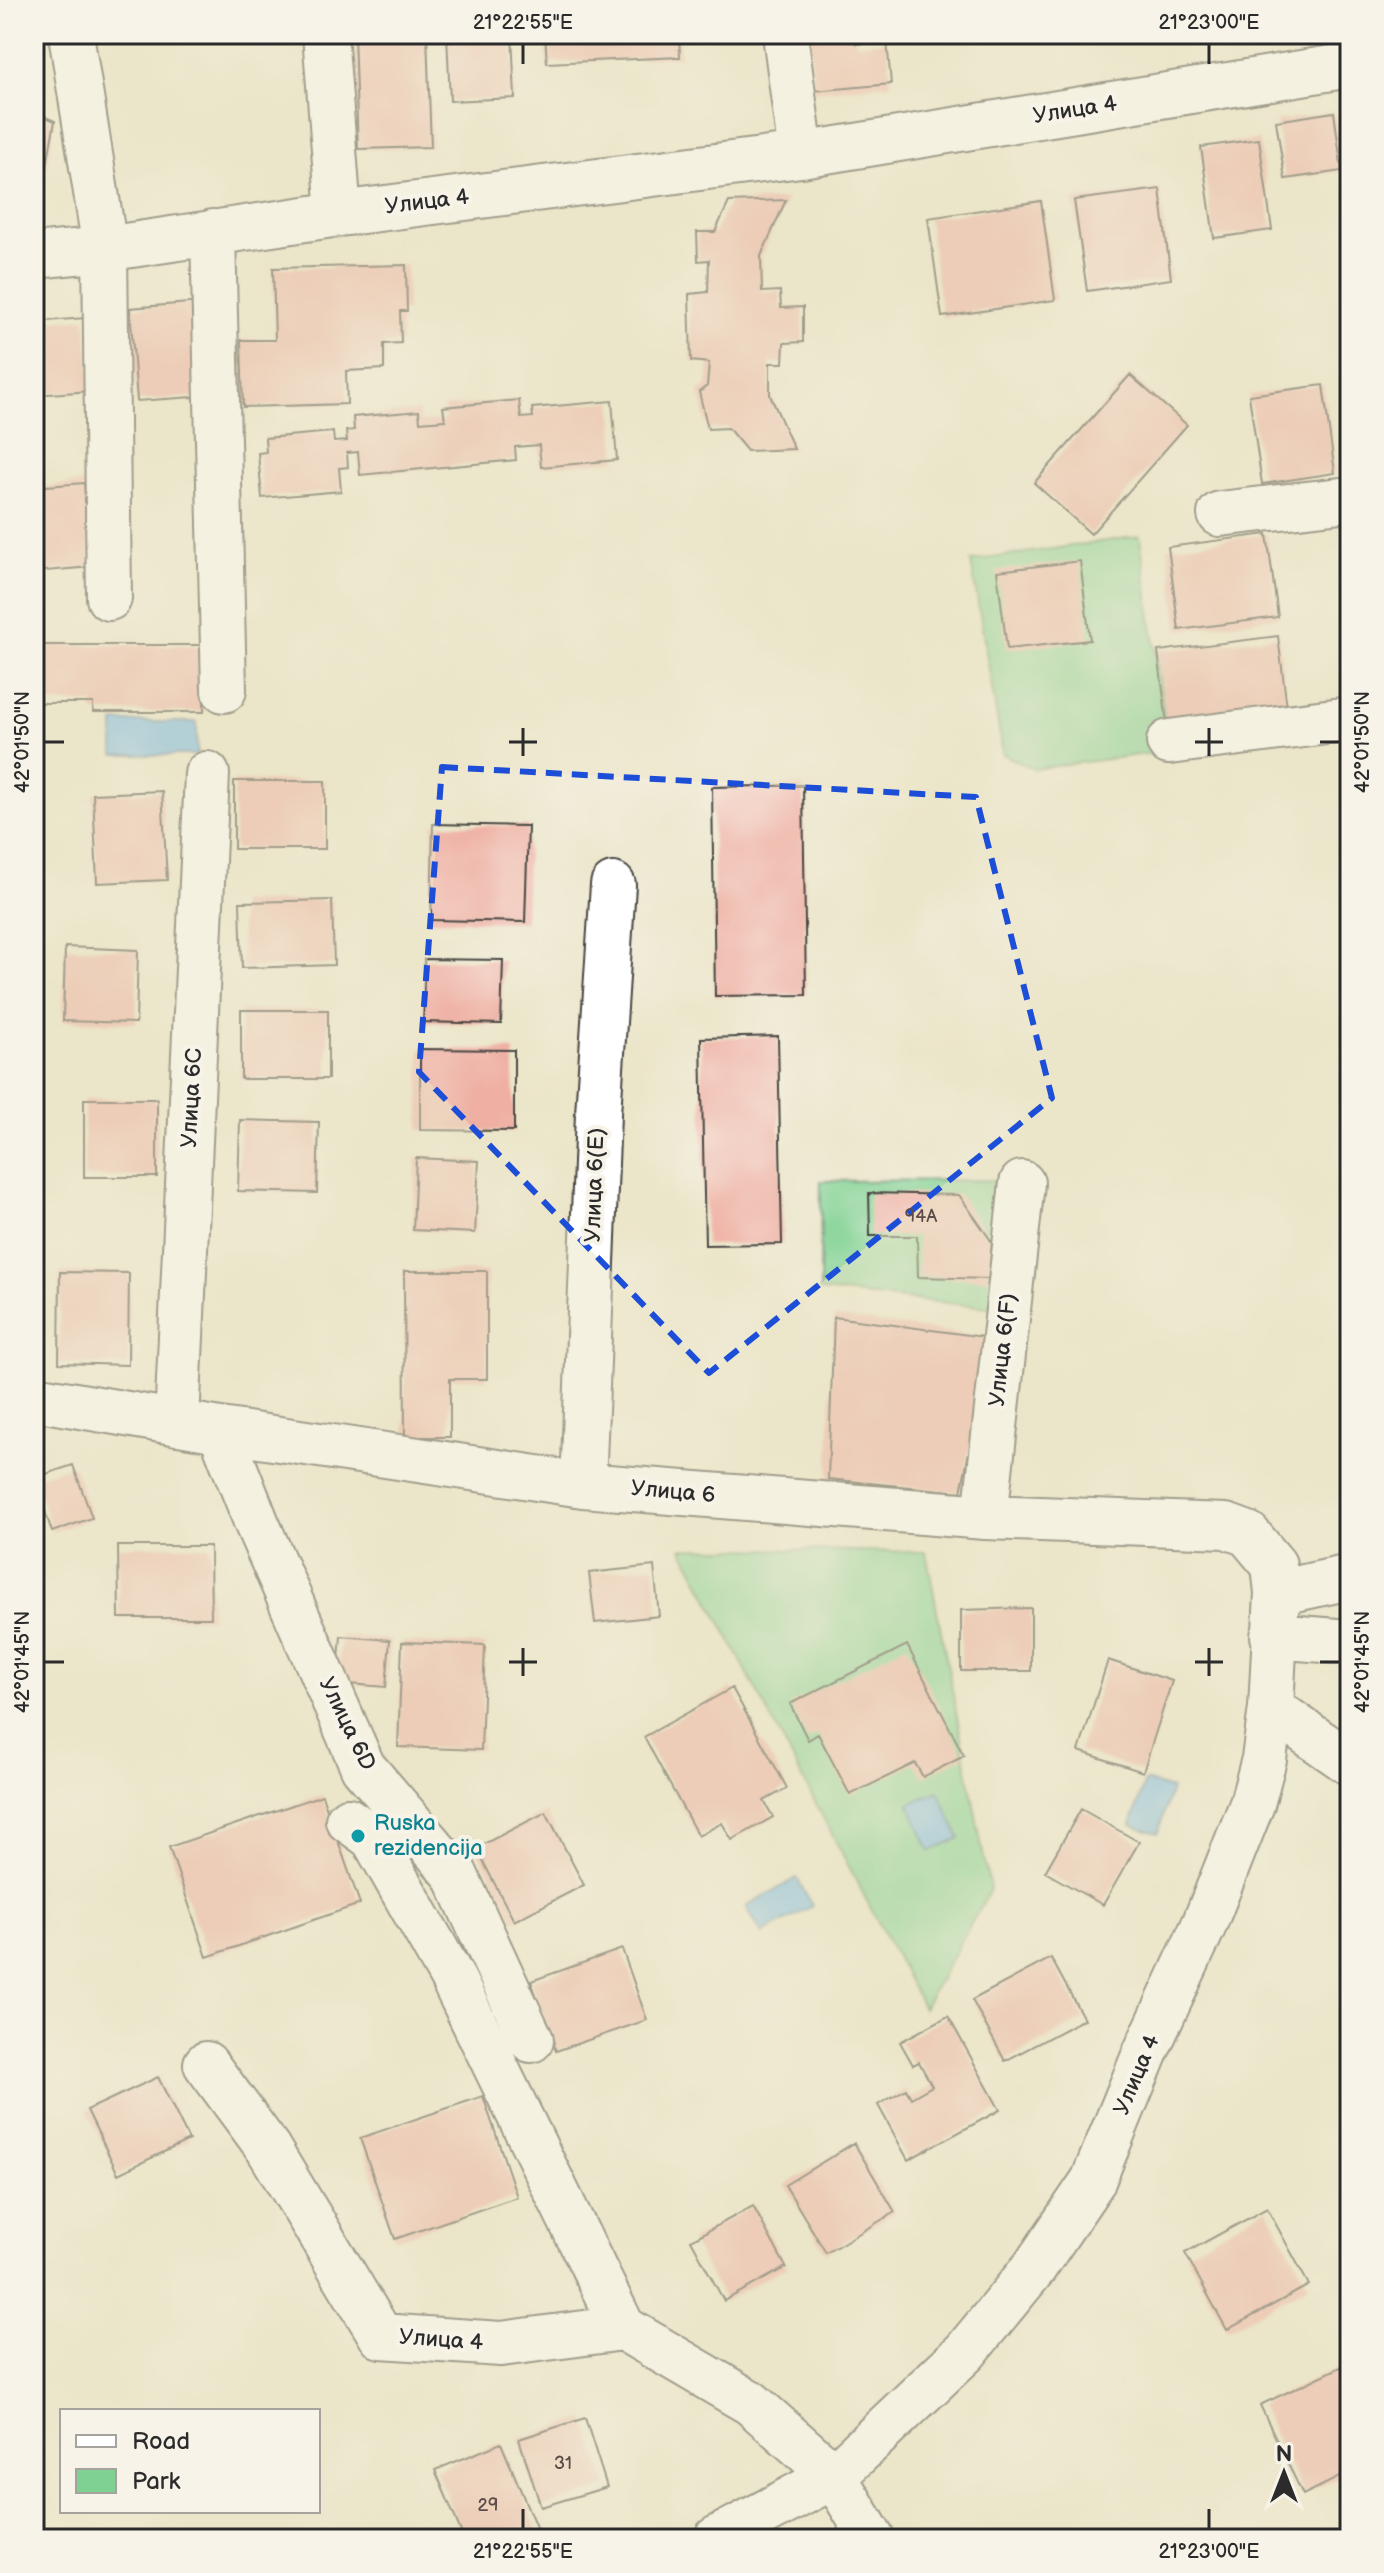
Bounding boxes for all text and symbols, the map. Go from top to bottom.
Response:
text: 21°22'55"E [473,11,573,35]
text: 21°23'00"E [1159,11,1259,35]
street label: Улица 4 [1031,90,1119,130]
street label: Улица 4 [383,183,471,221]
text: 42°01'50"N [11,691,35,793]
text: 42°01'50"N [1351,691,1375,793]
street label: Улица 6C [176,1047,208,1149]
street label: Улица 6(E) [580,1127,610,1243]
house number: 94A [905,1206,937,1227]
street label: Улица 6(F) [984,1292,1022,1408]
street label: Улица 6 [630,1475,716,1509]
text: 42°01'45"N [11,1611,35,1713]
text: 42°01'45"N [1351,1611,1375,1713]
street label: Улица 6D [313,1673,381,1775]
place label: Ruska rezidencija [374,1810,483,1862]
marker: Ruska rezidencija [349,1827,367,1845]
street label: Улица 4 [1108,2030,1166,2119]
street label: Улица 4 [398,2324,485,2356]
legend [60,2409,320,2513]
text: Road [132,2427,190,2456]
north arrow [1244,2433,1324,2513]
text: N [1276,2441,1292,2468]
house number: 31 [554,2453,572,2474]
text: Park [132,2467,180,2496]
house number: 29 [477,2495,499,2516]
text: 21°22'55"E [473,2540,573,2564]
text: 21°23'00"E [1159,2540,1259,2564]

